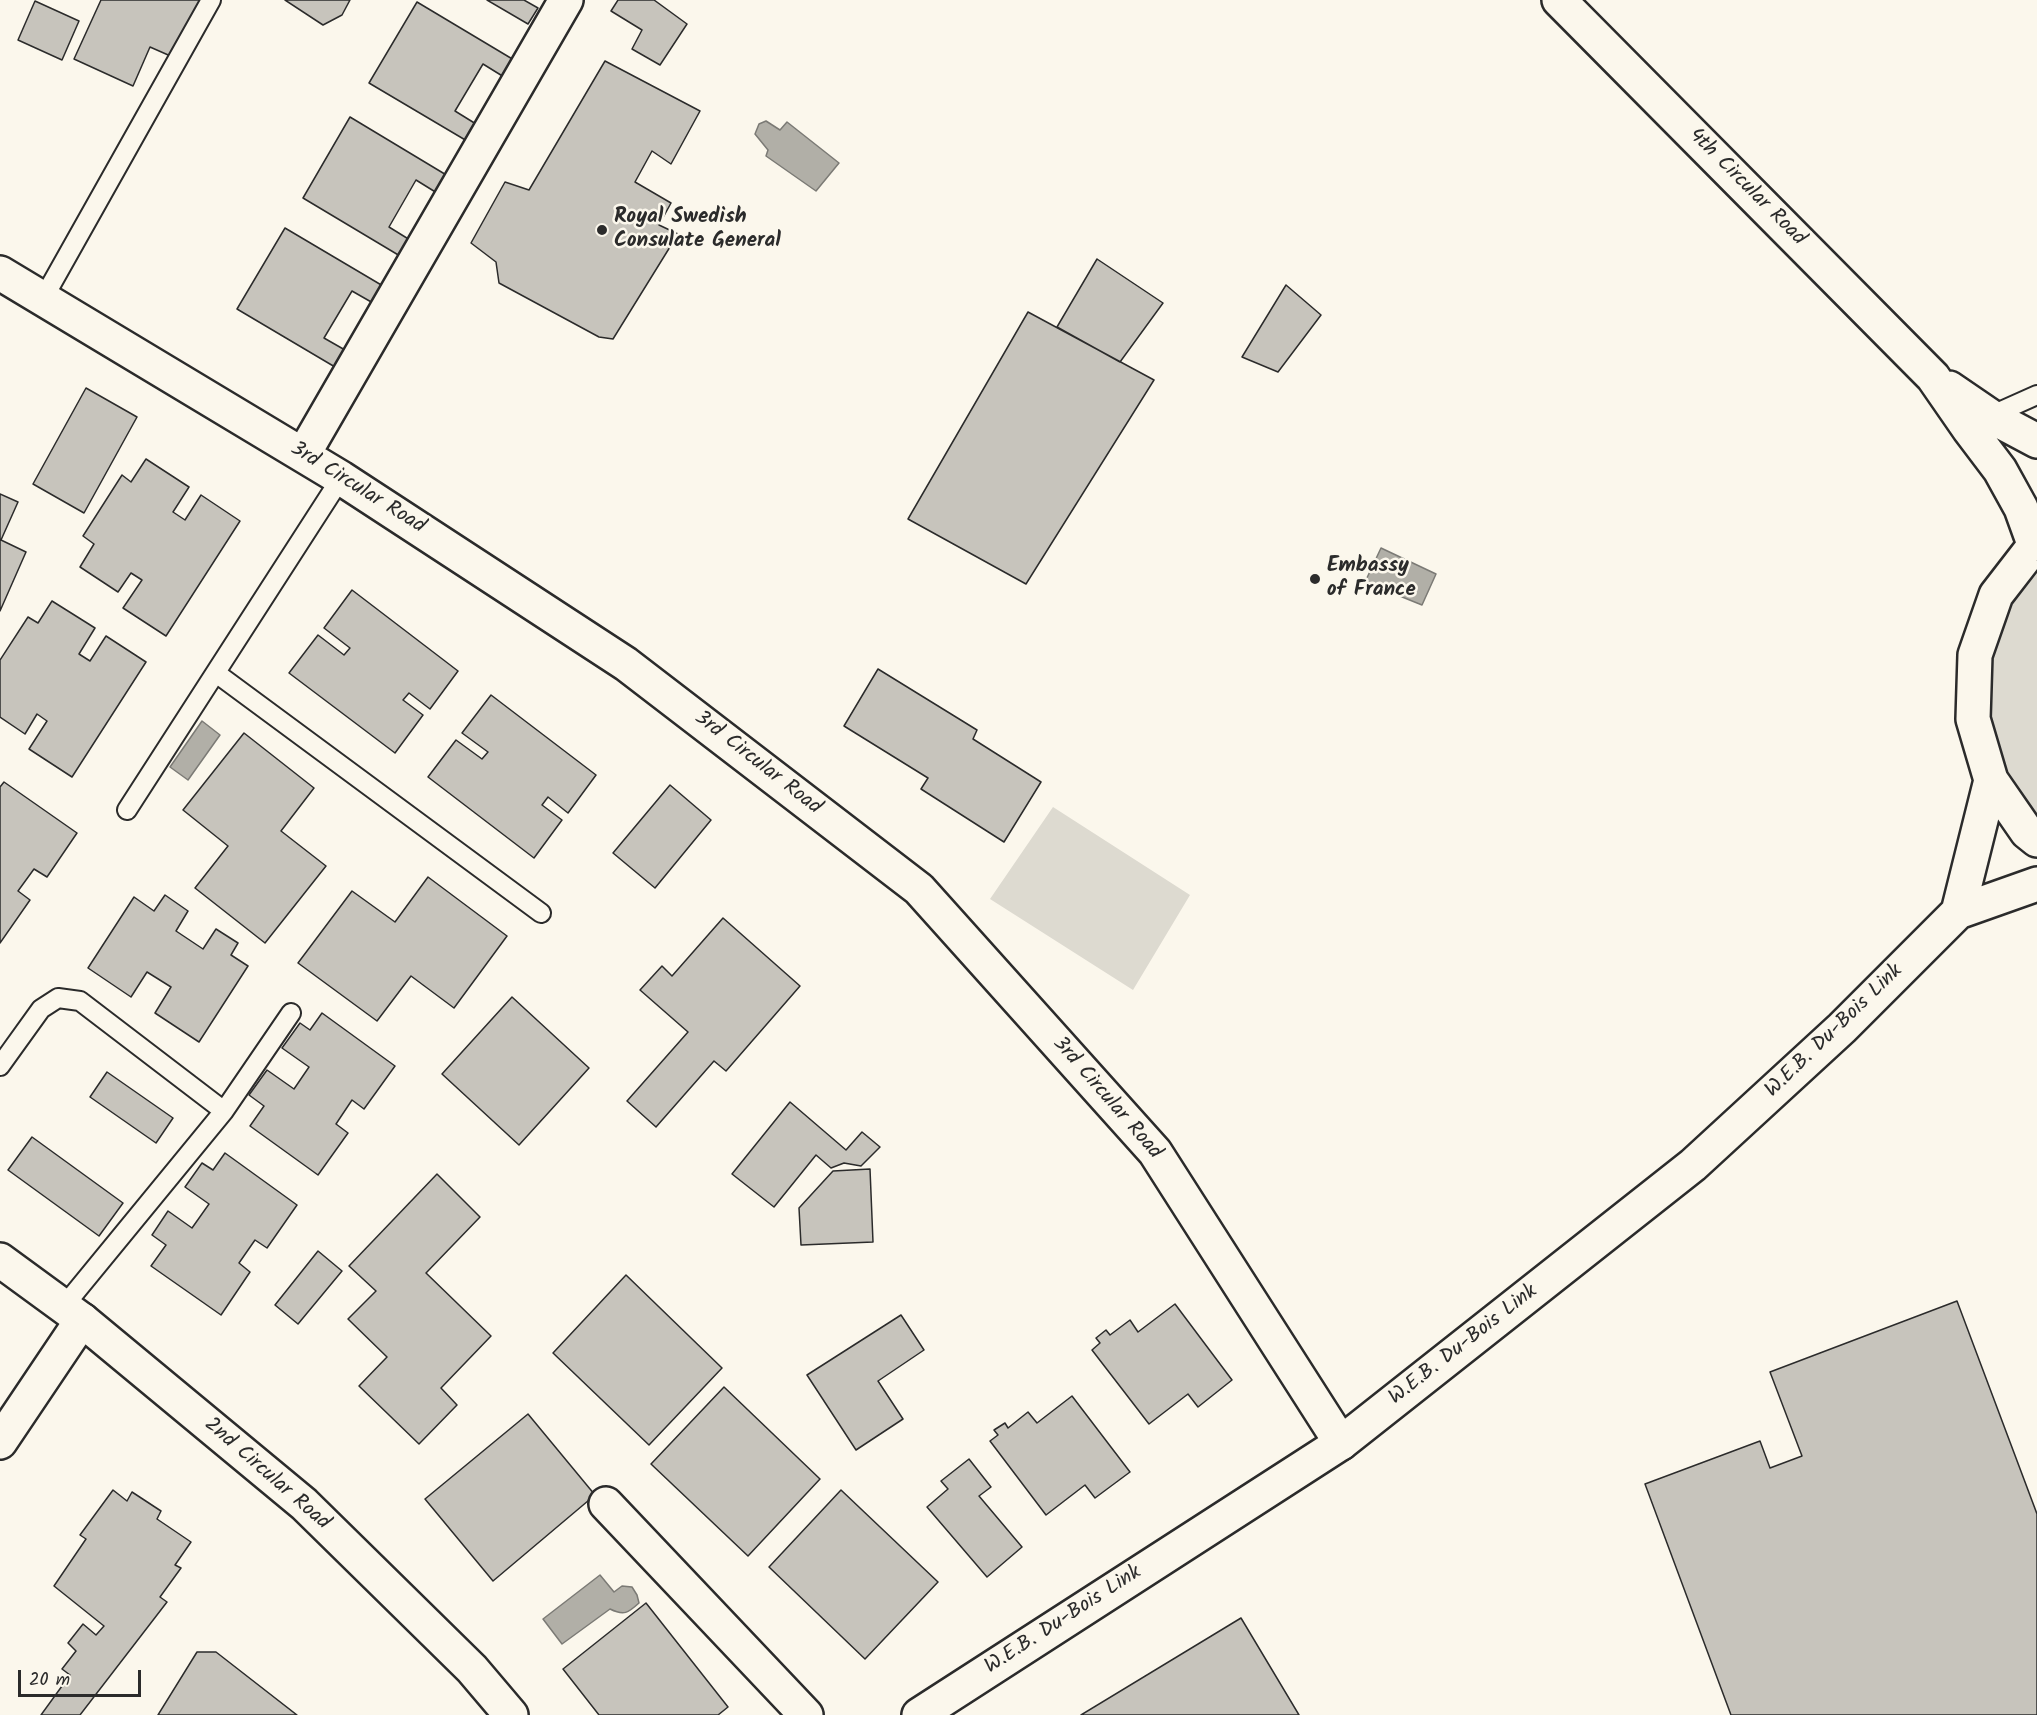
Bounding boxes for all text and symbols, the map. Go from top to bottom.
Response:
street label: 4th Circular Road [1682,124,1810,252]
place label: Royal Swedish Consulate General [614,205,781,255]
marker: Royal Swedish Consulate General [595,223,609,237]
street label: 3rd Circular Road [285,437,429,541]
place label: Embassy of France [1327,554,1416,604]
marker: Embassy of France [1308,572,1322,586]
street label: 3rd Circular Road [688,707,826,821]
street label: W.E.B. Du-Bois Link [1761,960,1909,1104]
street label: 3rd Circular Road [1046,1033,1166,1165]
street label: W.E.B. Du-Bois Link [1385,1280,1543,1412]
street label: 2nd Circular Road [198,1413,334,1537]
street label: W.E.B. Du-Bois Link [981,1561,1147,1681]
scale bar [21,1658,144,1696]
text: 20 m [29,1666,70,1695]

